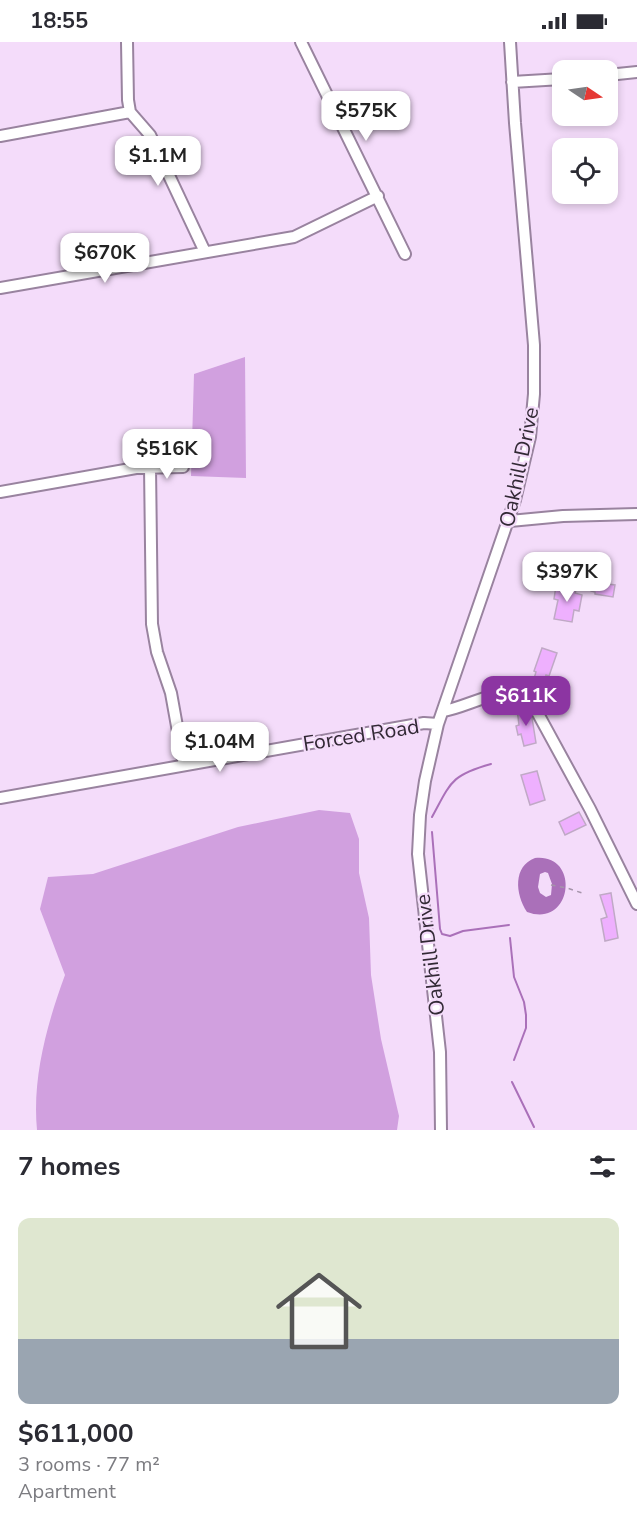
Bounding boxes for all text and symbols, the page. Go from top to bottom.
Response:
text: 18:55 [30,6,88,36]
north arrow [552,60,618,126]
map controls [552,60,618,204]
pin: $575K [324,91,408,142]
text: $575K [335,97,397,124]
pin: $1.1M [116,136,200,187]
button: locate [552,138,618,204]
text: $1.1M [129,142,187,169]
pin: $670K [63,233,147,284]
text: $670K [74,239,136,266]
street label: Oakhill Drive [493,404,545,530]
pin: $516K [125,429,209,480]
text: $516K [136,435,198,462]
pin: $397K [525,552,609,603]
text: $397K [536,558,598,585]
pin: $611K [484,676,568,727]
text: $611K [495,682,557,709]
street label: Forced Road [301,712,421,758]
pin: $1.04M [171,722,269,773]
text: $1.04M [185,728,255,755]
street label: Oakhill Drive [409,893,451,1017]
text: 7 homes [18,1149,120,1184]
icon: filters [586,1150,619,1183]
icon: home [265,1257,373,1365]
text: $611,000 [18,1416,134,1451]
text: 3 rooms · 77 m² [18,1451,160,1478]
text: Apartment [18,1478,116,1505]

